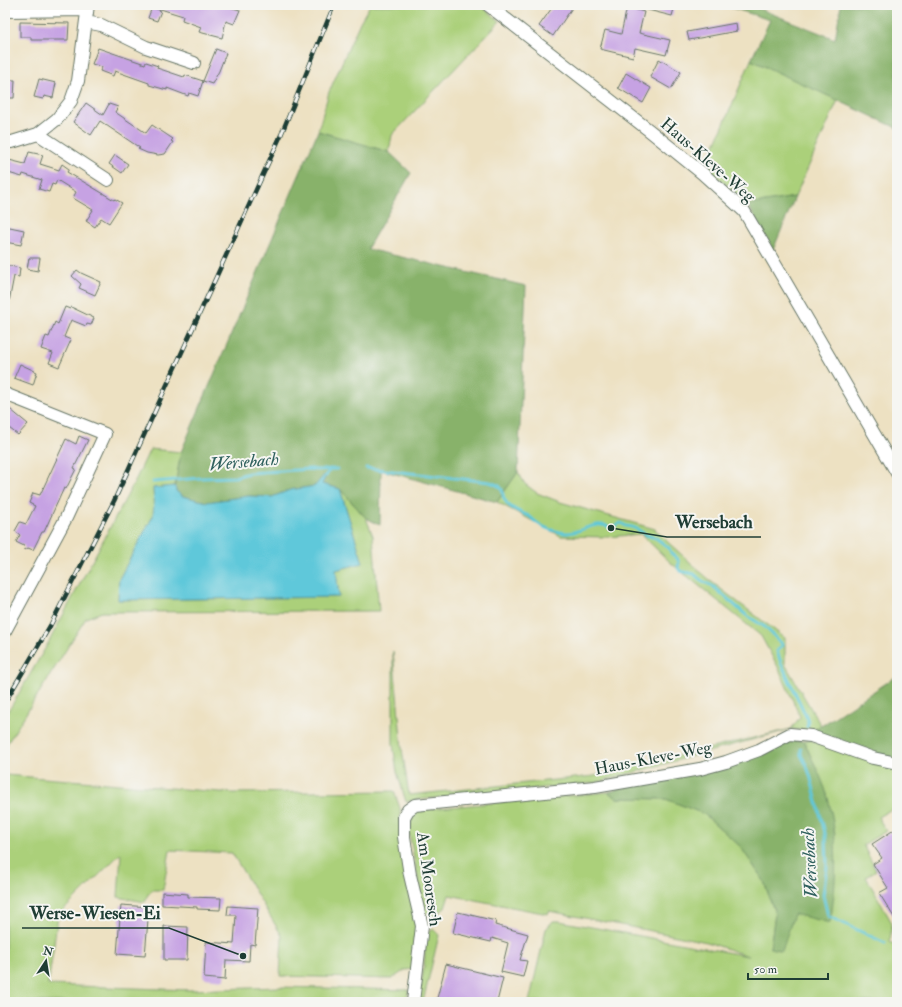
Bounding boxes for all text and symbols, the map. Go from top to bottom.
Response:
street label: Haus-Kleve-Weg [656,113,760,207]
water label: Wersebach [208,447,280,477]
callout: Wersebach [667,507,761,537]
text: Wersebach [674,511,753,534]
street label: Haus-Kleve-Weg [593,736,714,780]
water label: Wersebach [797,827,823,899]
street label: Am Mooresch [412,829,446,928]
callout: Werse-Wiesen-Ei [22,898,169,928]
text: Werse-Wiesen-Ei [28,902,161,925]
north arrow [26,941,66,981]
text: N [41,944,55,959]
scale bar [748,955,828,981]
text: 50 m [754,962,778,977]

